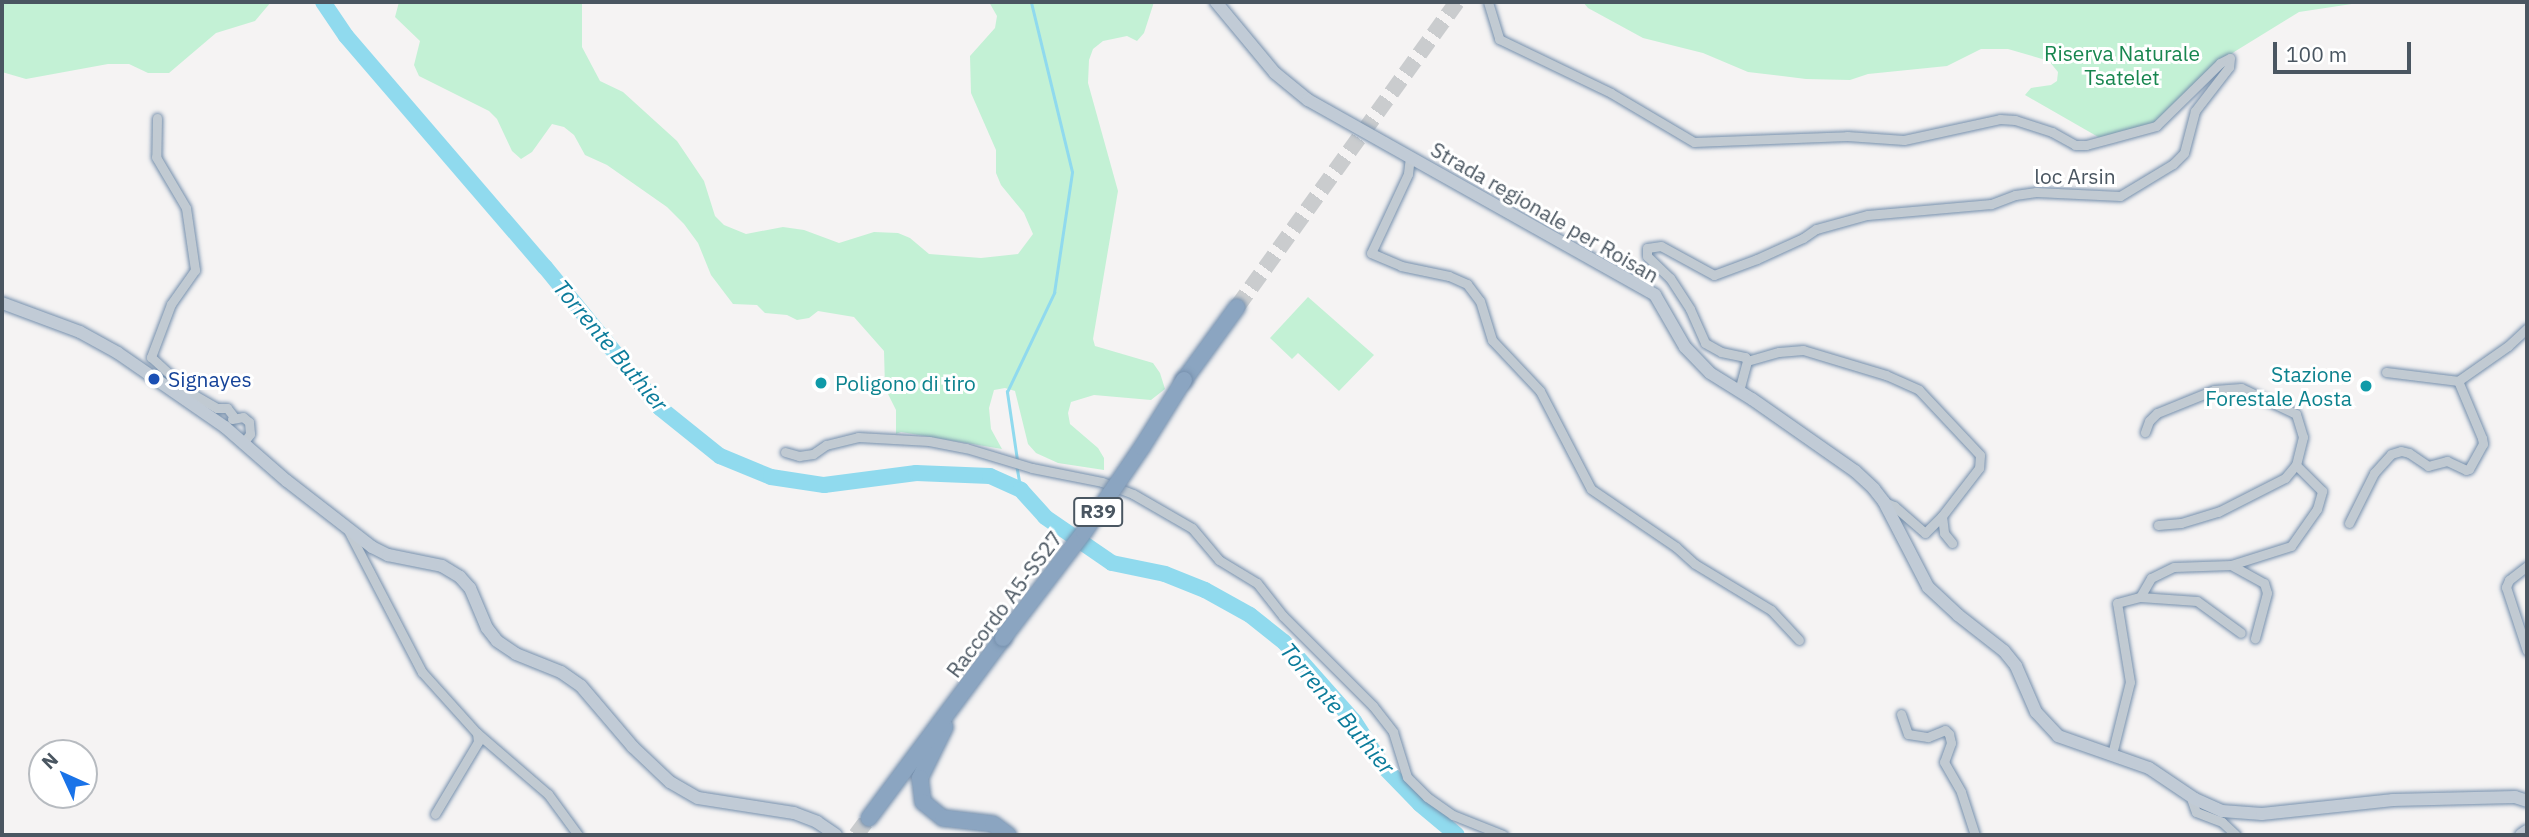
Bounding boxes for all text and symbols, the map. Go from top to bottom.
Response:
scale bar [2277,28,2415,72]
park label: Riserva Naturale Tsatelet [2044,40,2200,90]
text: 100 m [2286,40,2347,68]
street label: Strada regionale per Roisan [1426,136,1664,288]
street label: loc Arsin [2034,163,2116,189]
water label: Torrente Buthier [548,273,674,417]
place label: Stazione Forestale Aosta [2205,361,2352,411]
place label: Signayes [168,366,252,392]
place label: Poligono di tiro [835,370,976,396]
marker: Signayes [146,371,162,387]
marker: Poligono di tiro [813,375,829,391]
marker: Stazione Forestale Aosta [2358,378,2374,394]
road number: R39 [1072,496,1124,527]
street label: Raccordo A5-SS27 [941,526,1067,682]
water label: Torrente Buthier [1275,636,1401,780]
north arrow [28,739,98,809]
text: N [36,747,63,774]

